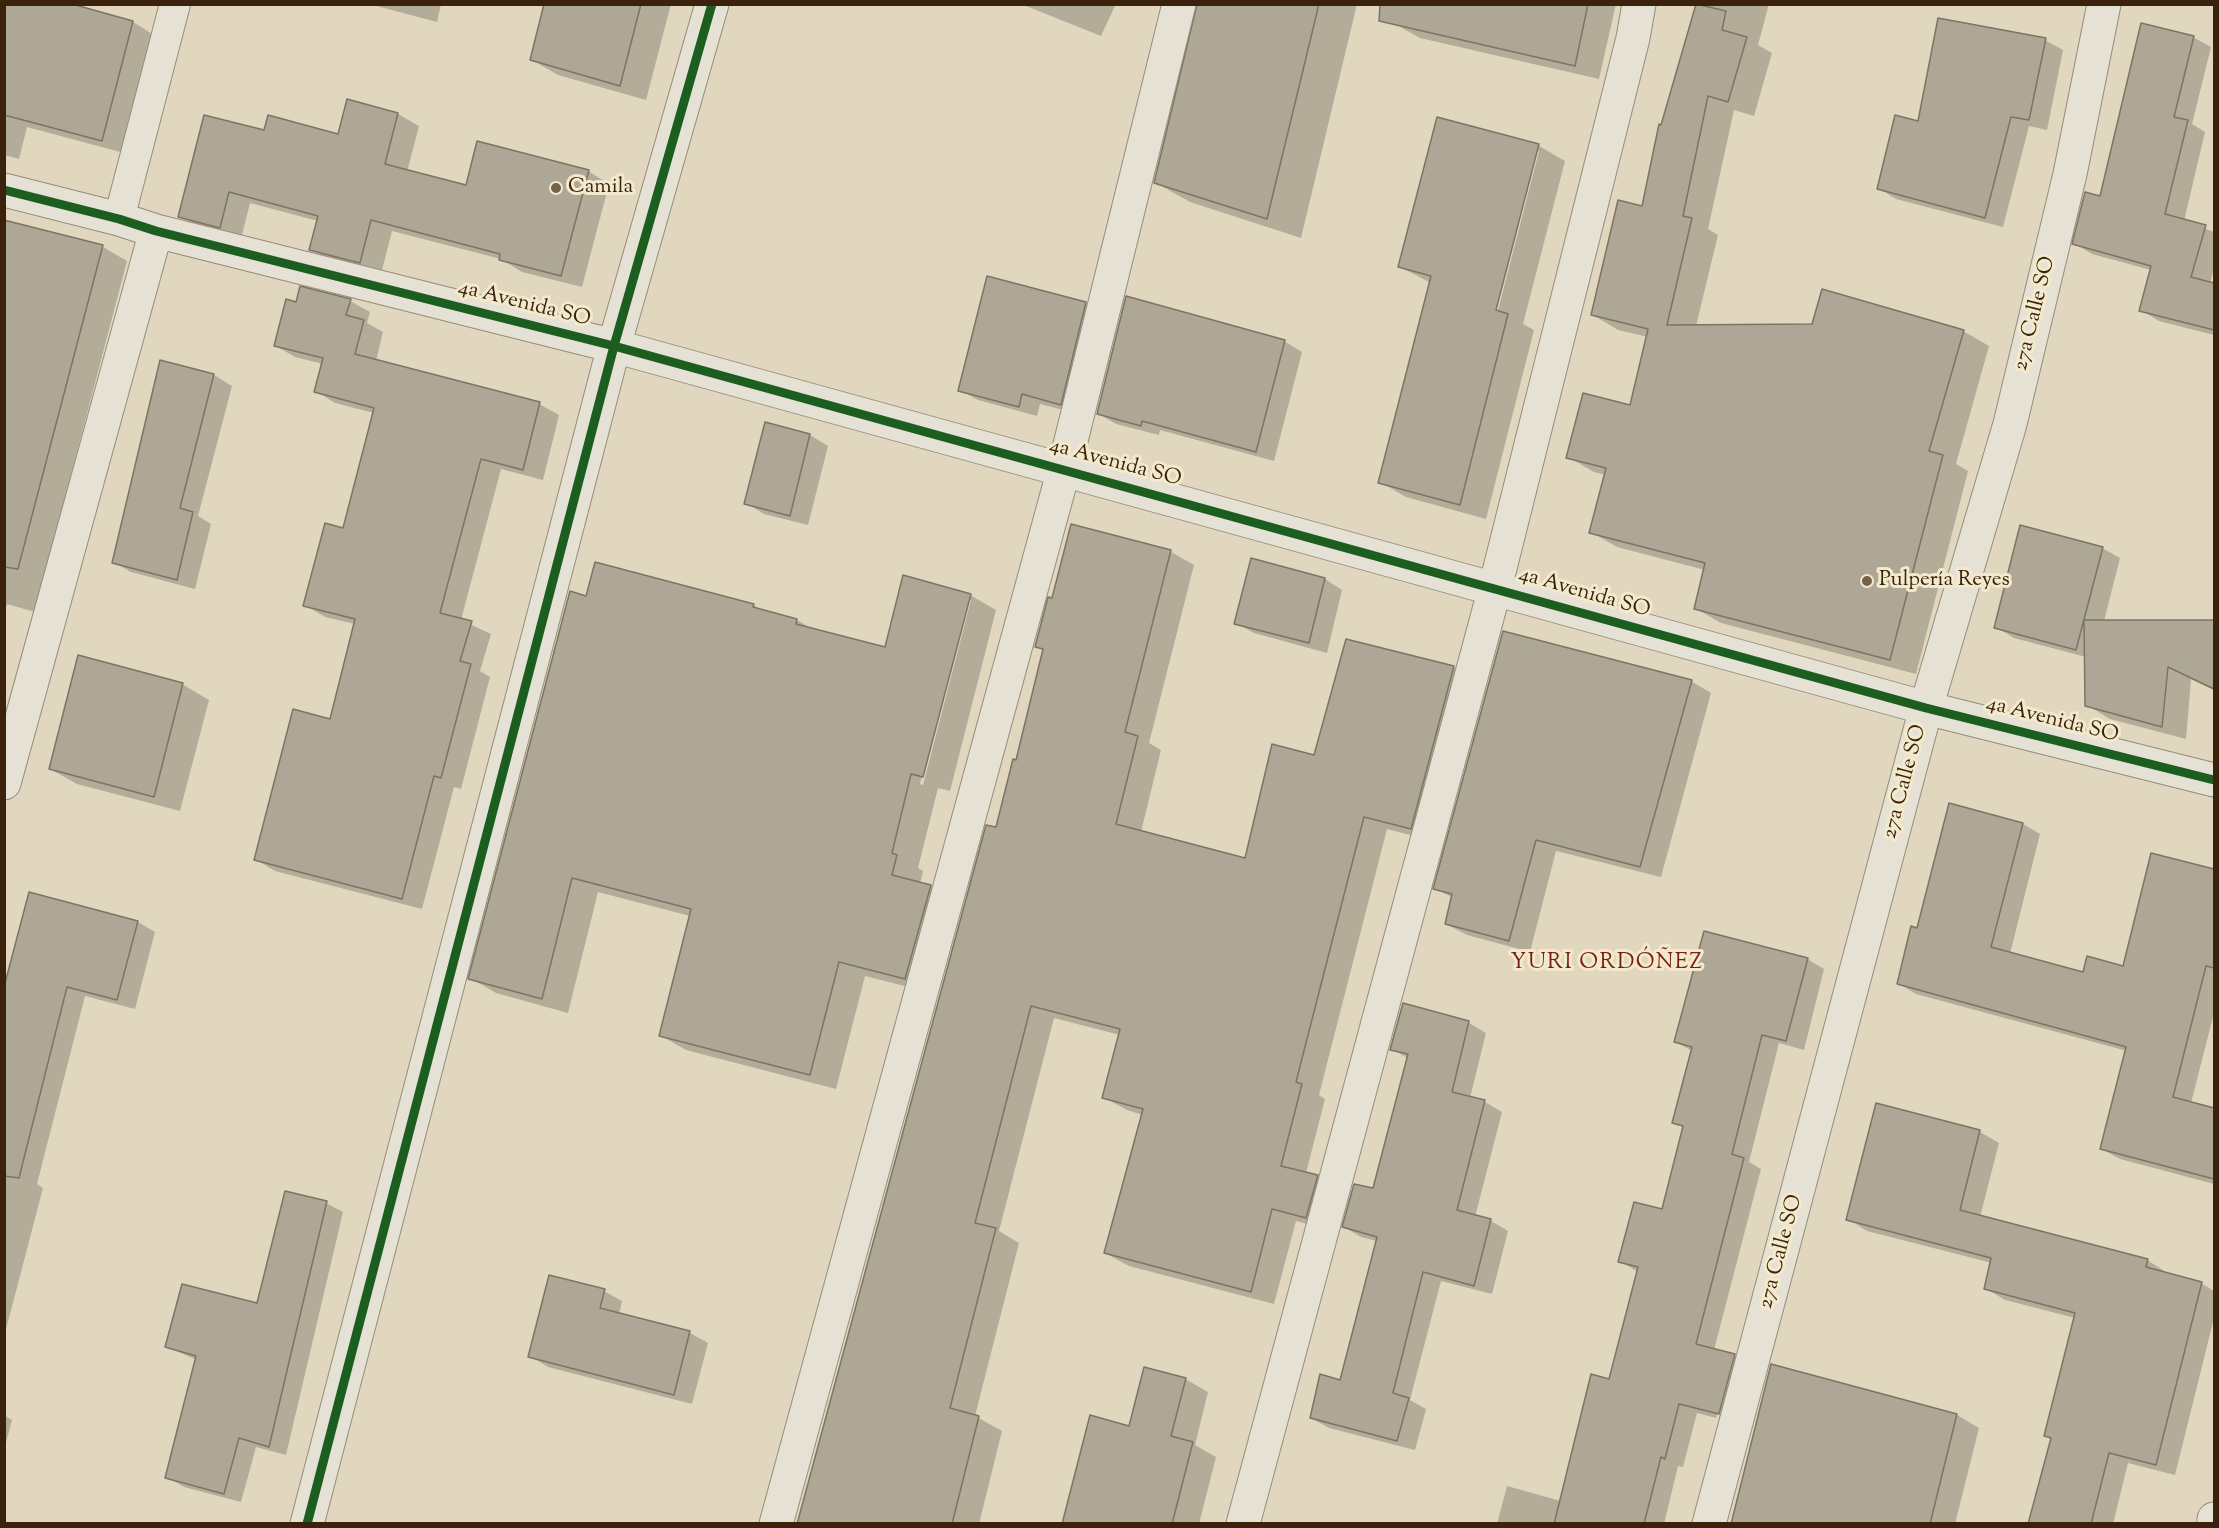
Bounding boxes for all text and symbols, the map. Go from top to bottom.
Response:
place label: Camila [568,175,633,201]
marker: Camila [549,181,563,195]
street label: 27a Calle SO [2010,254,2062,374]
street label: 4a Avenida SO [455,276,593,334]
street label: 4a Avenida SO [1046,434,1184,494]
street label: 4a Avenida SO [1515,563,1653,625]
place label: Pulpería Reyes [1879,568,2010,594]
marker: Pulpería Reyes [1860,574,1874,588]
street label: 4a Avenida SO [1983,692,2121,750]
street label: 27a Calle SO [1879,722,1933,842]
district label: YURI ORDÓÑEZ [1511,951,1703,977]
street label: 27a Calle SO [1755,1192,1809,1312]

